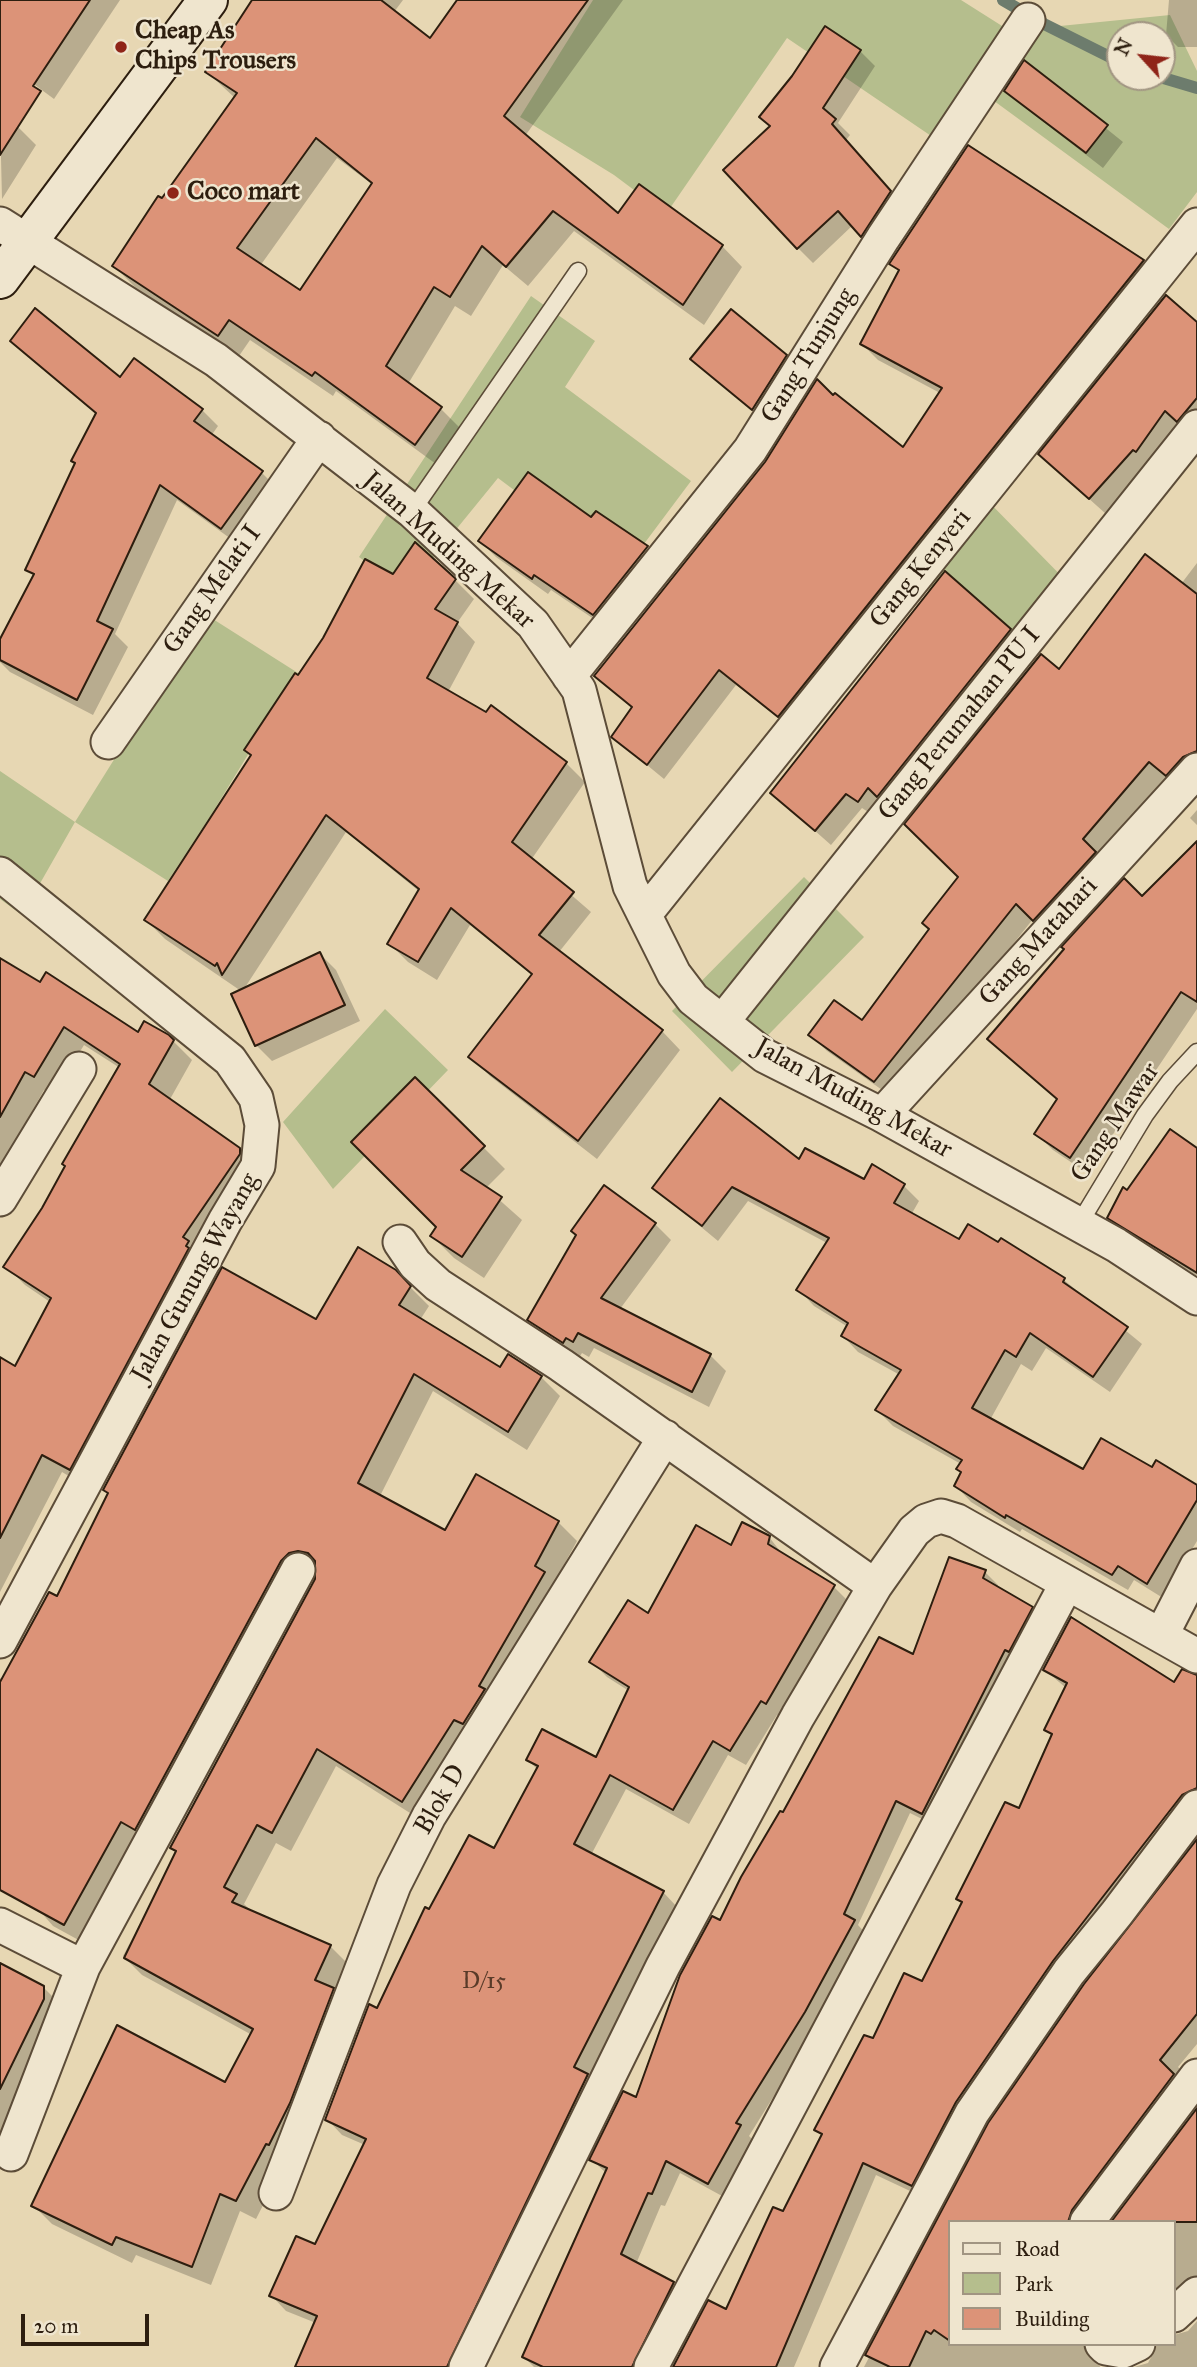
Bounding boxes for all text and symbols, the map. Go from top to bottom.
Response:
place label: Cheap As Chips Trousers [135,16,296,78]
north arrow [1106,21,1176,91]
text: N [1110,35,1138,60]
marker: Cheap As Chips Trousers [113,39,129,55]
place label: Coco mart [187,177,300,209]
marker: Coco mart [165,185,181,201]
street label: Gang Tunjung [755,283,863,429]
street label: Jalan Muding Mekar [355,465,541,637]
street label: Gang Kenyeri [864,503,978,635]
street label: Gang Melati I [157,520,269,660]
street label: Gang Perumahan PU I [872,621,1048,827]
street label: Gang Matahari [973,871,1105,1013]
street label: Jalan Muding Mekar [749,1032,957,1166]
street label: Gang Mawar [1065,1057,1167,1189]
street label: Jalan Gunung Wayang [126,1168,266,1388]
street label: Blok D [409,1760,473,1840]
house number: D/15 [462,1968,506,1996]
legend [948,2220,1176,2346]
text: Road [1015,2236,1060,2262]
text: Park [1015,2271,1053,2297]
scale bar [24,2300,152,2344]
text: Building [1015,2306,1089,2332]
text: 20 m [34,2313,79,2339]

